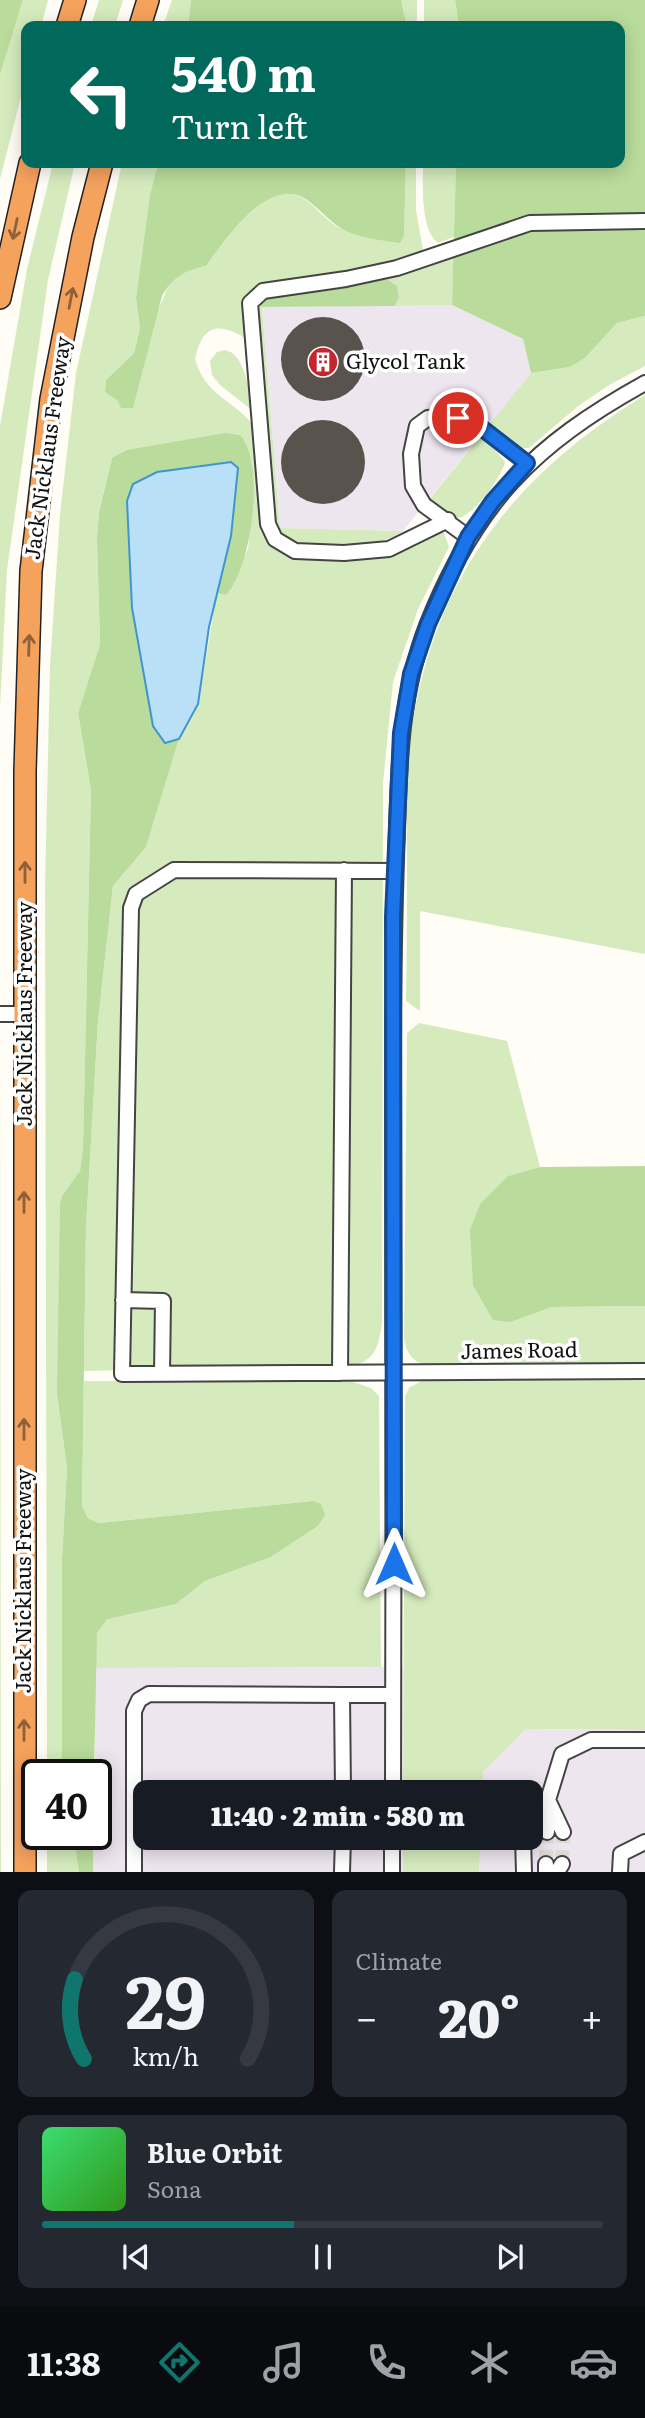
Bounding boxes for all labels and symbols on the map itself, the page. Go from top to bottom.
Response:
one-way arrow [8,217,22,240]
one-way arrow [64,287,78,310]
street label: Jack Nicklaus Freeway [15,333,77,561]
place label: Glycol Tank [346,344,465,375]
building icon: Glycol Tank [306,345,340,379]
pin [428,388,488,448]
one-way arrow [22,634,36,657]
one-way arrow [18,861,32,884]
street label: Jack Nicklaus Freeway [7,901,38,1127]
one-way arrow [17,1191,31,1214]
street label: James Road [460,1332,578,1365]
one-way arrow [17,1418,31,1441]
street label: Jack Nicklaus Freeway [6,1468,37,1694]
position arrow [357,1527,431,1601]
one-way arrow [17,1719,31,1742]
speed limit sign: 40 [21,1759,112,1850]

